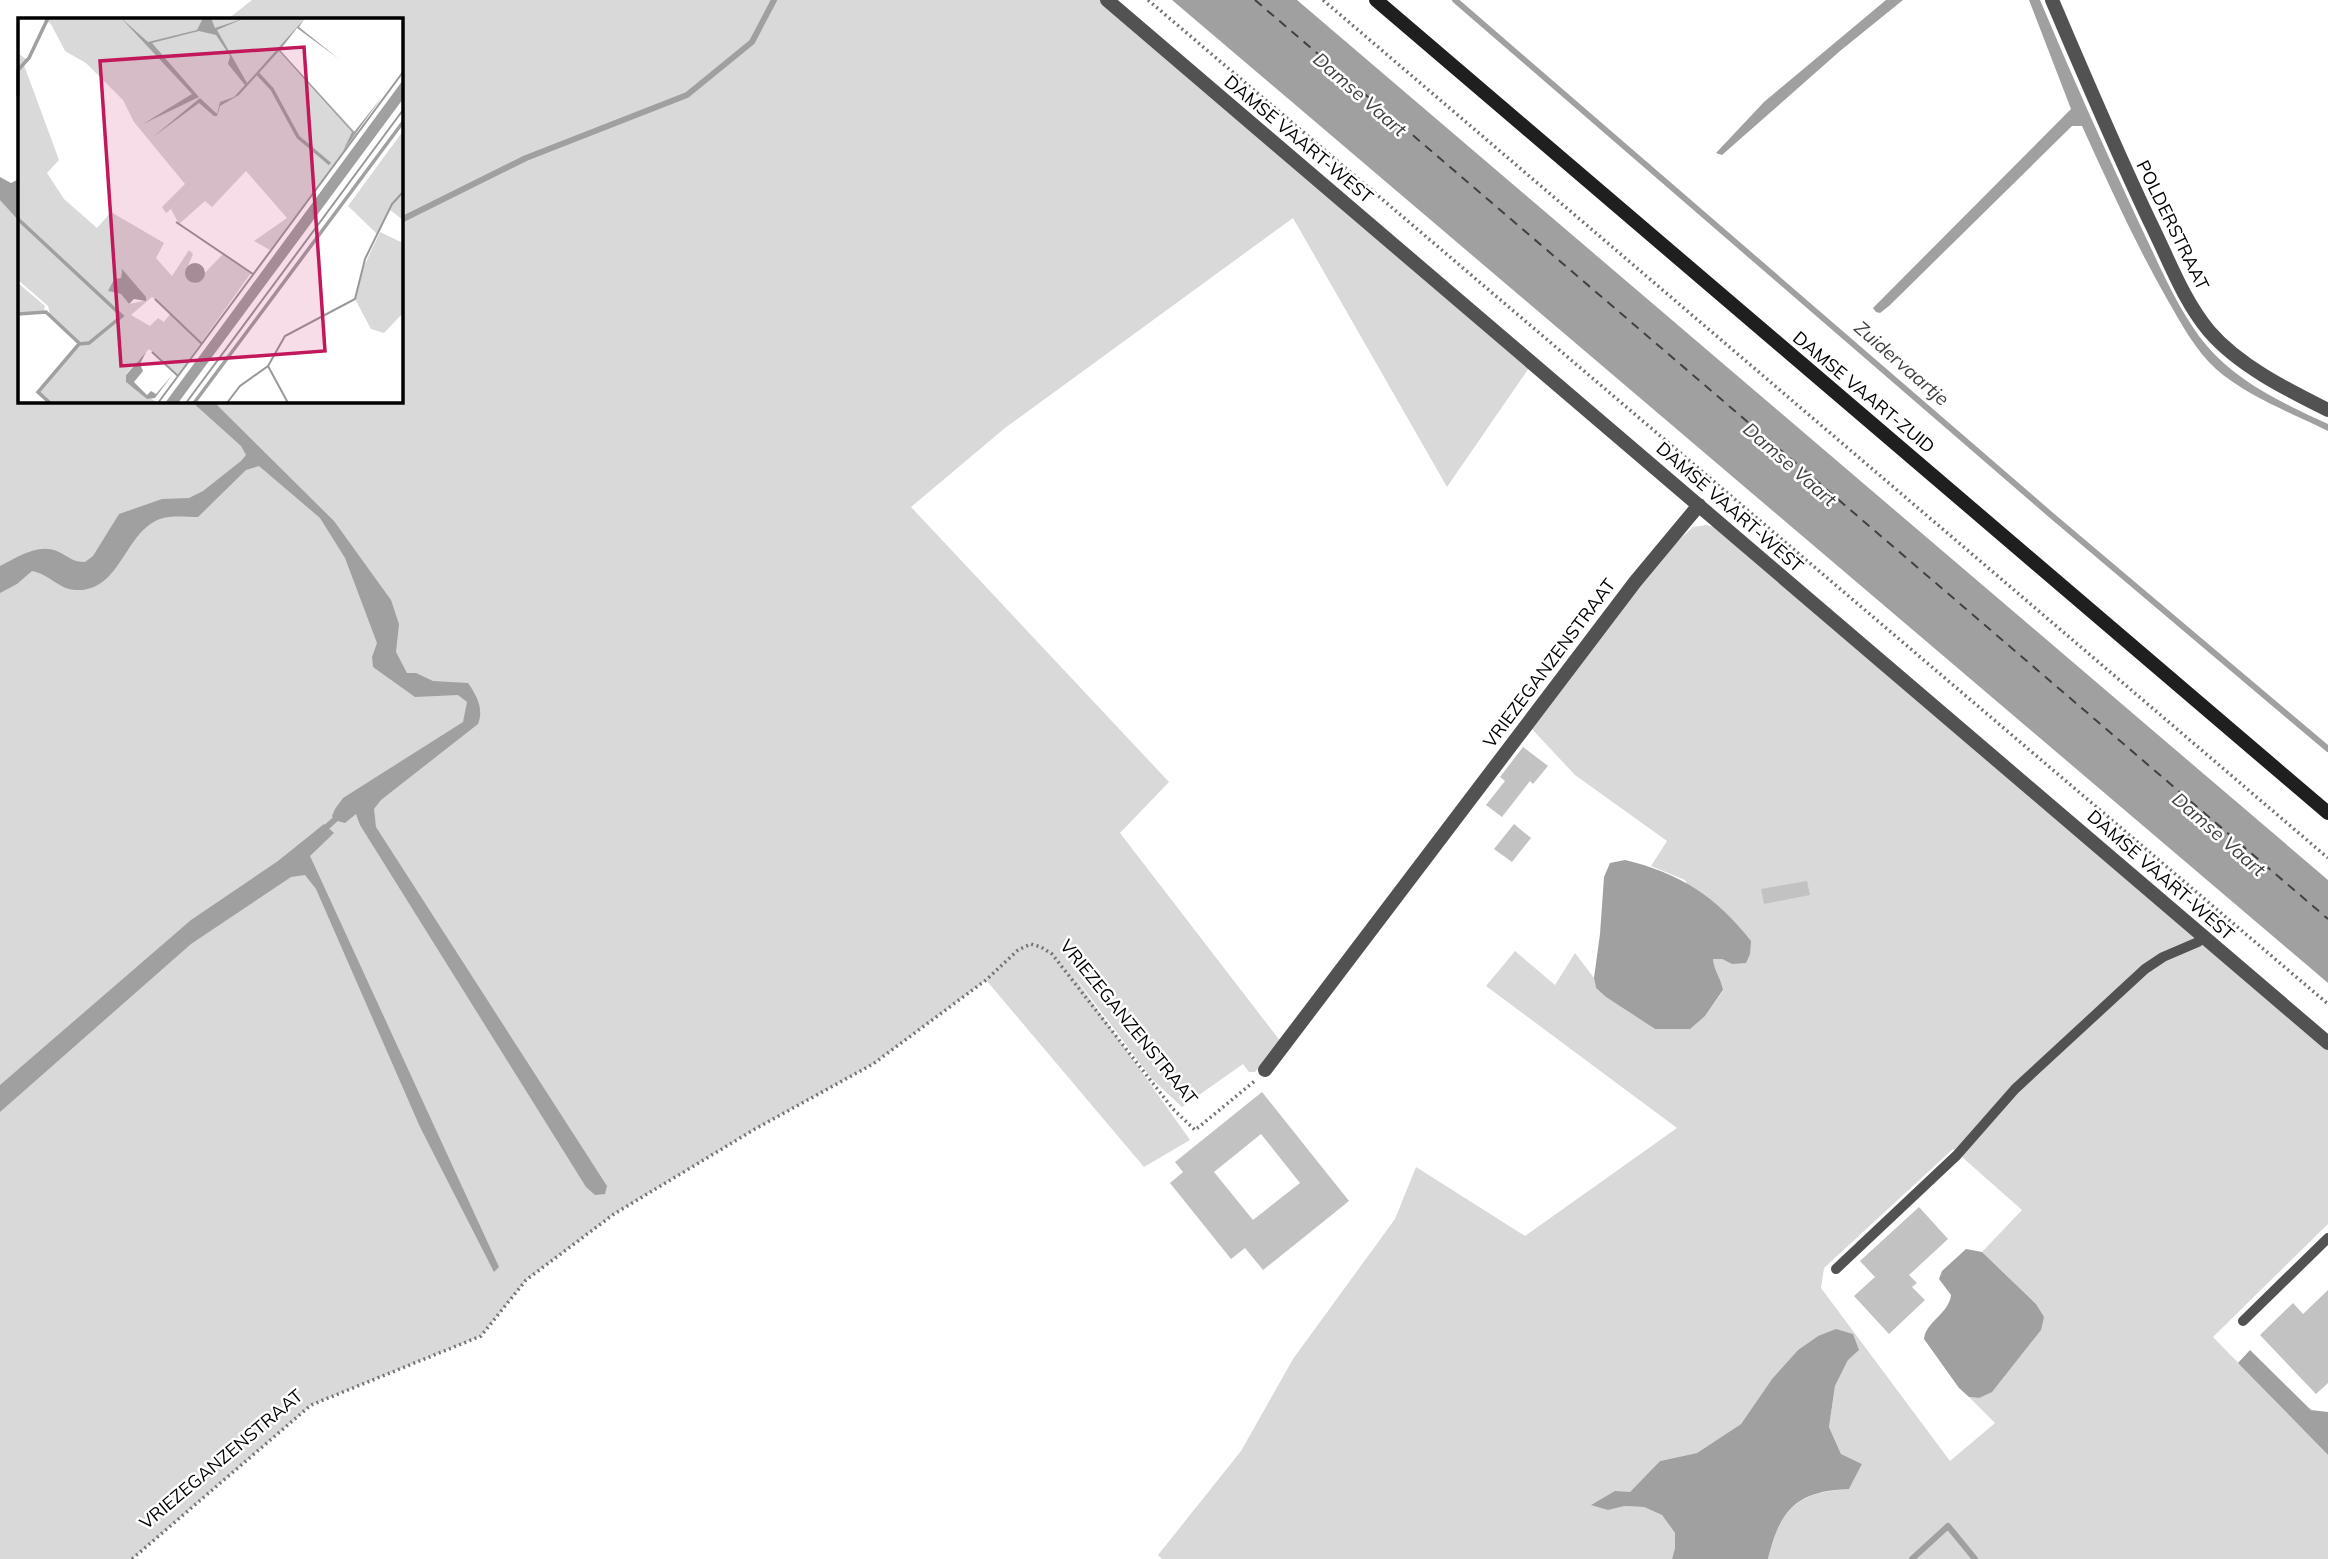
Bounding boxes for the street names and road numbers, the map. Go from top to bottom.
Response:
street label: DAMSE VAART-WEST [1220,70,1378,208]
street label: POLDERSTRAAT [2132,156,2214,294]
street label: DAMSE VAART-ZUID [1788,326,1940,458]
street label: DAMSE VAART-WEST [1652,437,1808,577]
street label: VRIEZEGANZENSTRAAT [1478,574,1620,752]
street label: DAMSE VAART-WEST [2083,805,2239,945]
street label: VRIEZEGANZENSTRAAT [1055,935,1203,1109]
street label: VRIEZEGANZENSTRAAT [135,1384,307,1534]

